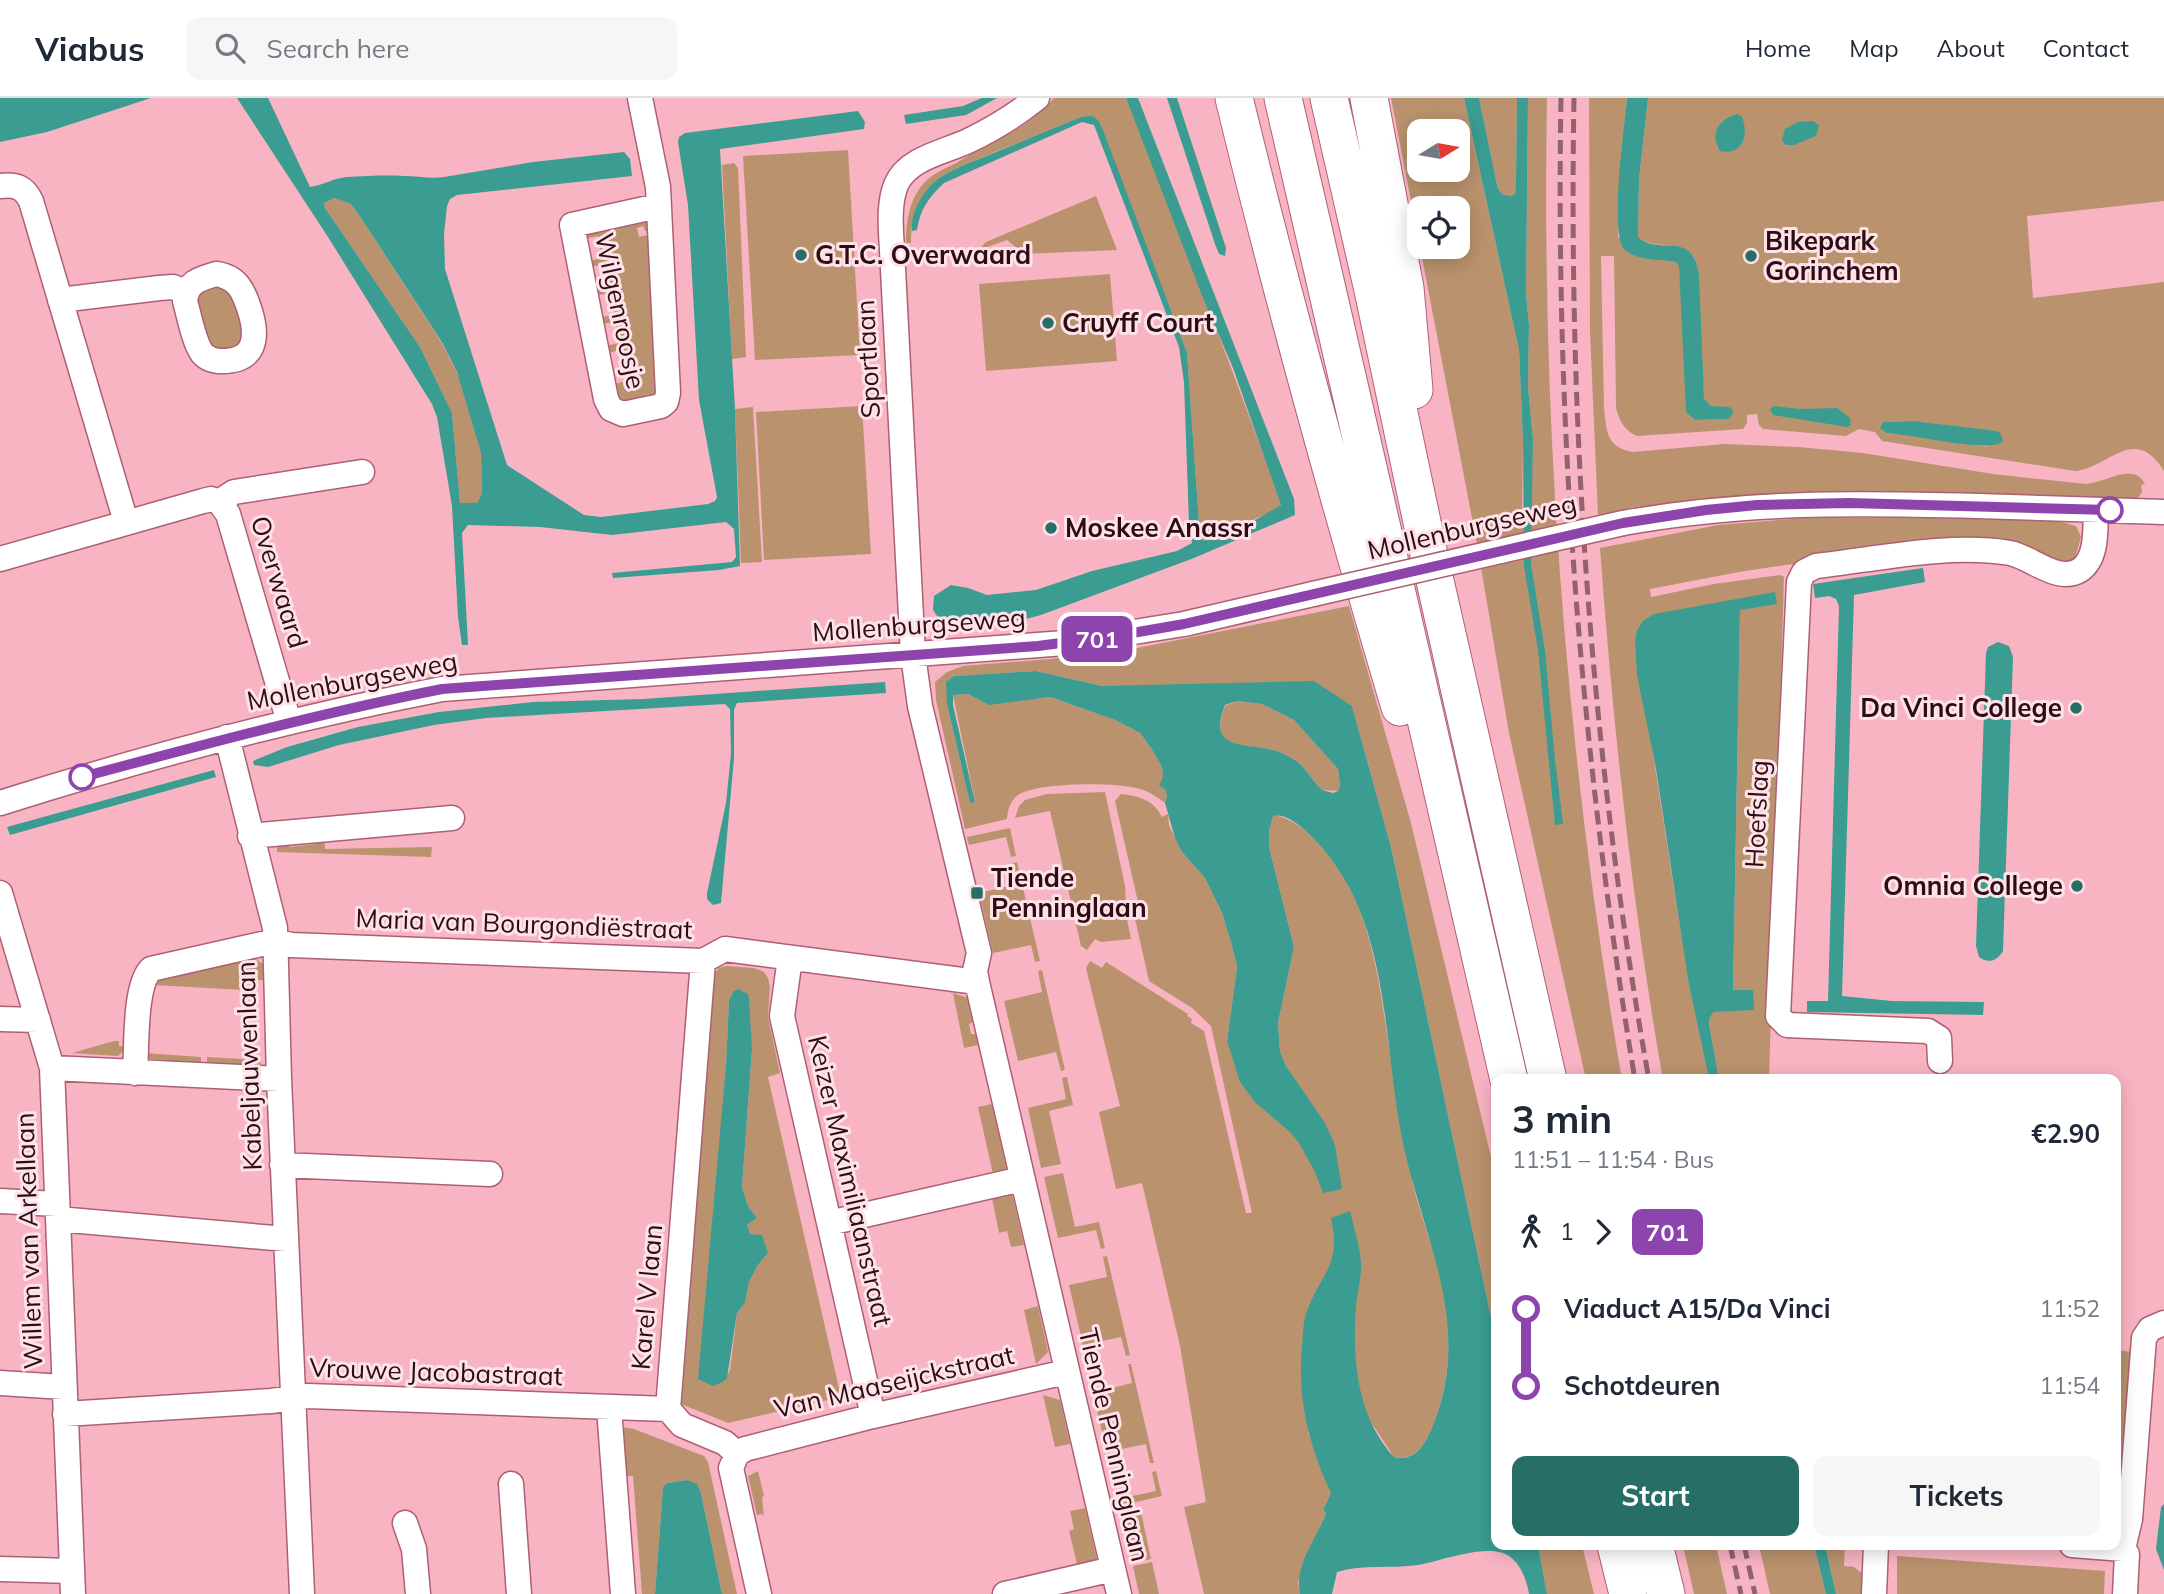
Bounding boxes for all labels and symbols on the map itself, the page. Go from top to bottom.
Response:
north arrow [1407,119,1470,182]
place label: Bikepark Gorinchem [1765,224,1899,287]
street label: Wilgenroosje [588,230,653,392]
place label: G.T.C. Overwaard [815,238,1031,271]
marker: G.T.C. Overwaard [793,247,809,263]
marker: Bikepark Gorinchem [1743,248,1759,264]
street label: Sportlaan [848,299,887,419]
place label: Cruyff Court [1062,306,1214,339]
marker: Cruyff Court [1040,315,1056,331]
street label: Mollenburgseweg [1364,486,1580,567]
unlabelled marker [2097,497,2123,523]
place label: Moskee Anassr [1065,511,1254,544]
street label: Overwaard [244,512,315,652]
marker: Moskee Anassr [1043,520,1059,536]
street label: Mollenburgseweg [811,601,1027,648]
line badge: 701 [1057,616,1137,662]
street label: Mollenburgseweg [244,644,460,717]
place label: Da Vinci College [1860,691,2062,724]
marker: Da Vinci College [2068,700,2084,716]
street label: Hoefslag [1737,759,1776,869]
unlabelled marker [69,764,95,790]
place label: Tiende Penninglaan [991,861,1147,924]
place label: Omnia College [1883,869,2063,902]
marker: Omnia College [2069,878,2085,894]
marker: Tiende Penninglaan [969,885,985,901]
street label: Maria van Bourgondiëstraat [355,901,693,946]
street label: Kabeljauwenlaan [228,961,269,1171]
street label: Keizer Maximiliaanstraat [801,1032,900,1330]
street label: Willem van Arkellaan [8,1112,49,1370]
street label: Karel V laan [624,1223,669,1371]
street label: Tiende Penninglaan [1072,1325,1157,1565]
street label: Van Maaseijckstraat [771,1338,1017,1425]
street label: Vrouwe Jacobastraat [309,1351,563,1392]

